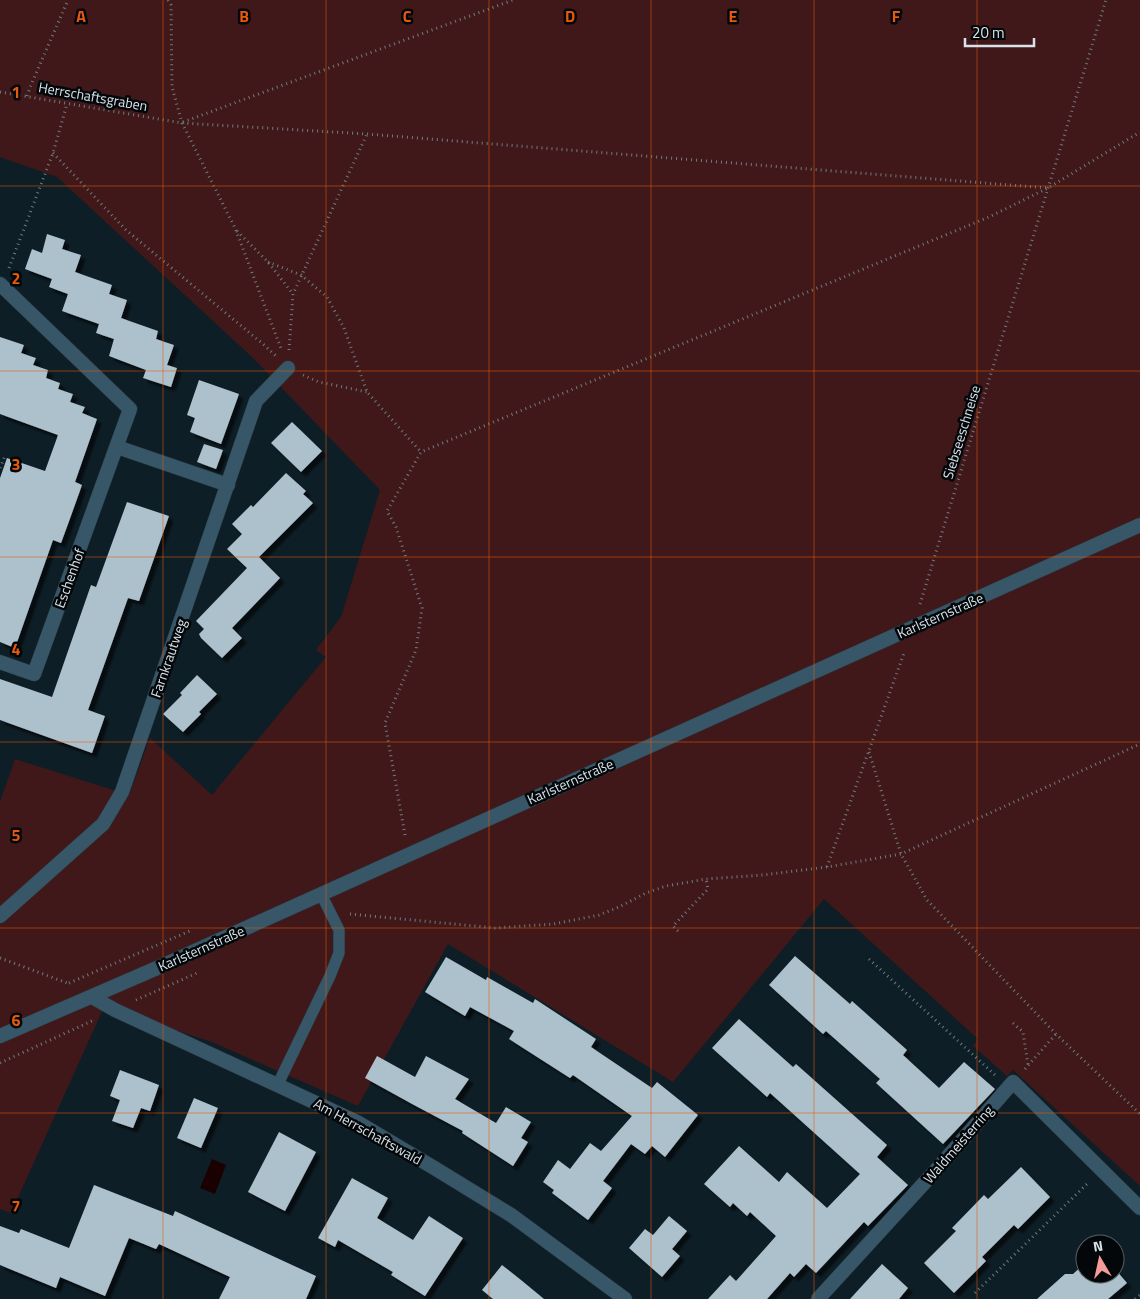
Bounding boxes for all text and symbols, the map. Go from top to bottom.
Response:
text: A [76,4,86,28]
text: B [239,4,249,28]
text: C [403,4,412,28]
text: D [565,4,575,28]
text: E [729,4,738,28]
text: F [892,4,901,28]
scale bar [965,15,1034,47]
text: 20 m [972,21,1005,44]
street label: Herrschaftsgraben [37,76,149,116]
text: 1 [12,80,20,104]
text: 2 [12,266,20,290]
street label: Siebseeschneise [937,382,985,482]
text: 3 [12,452,20,476]
street label: Eschenhof [49,545,90,611]
street label: Karlsternstraße [894,587,986,643]
street label: Farnkrautweg [145,616,191,700]
text: 4 [12,637,21,661]
street label: Karlsternstraße [524,753,616,809]
text: 5 [12,823,21,847]
street label: Karlsternstraße [155,920,247,976]
text: 6 [12,1008,21,1032]
street label: Am Herrschaftswald [310,1093,426,1169]
street label: Waldmeisterring [918,1100,998,1188]
text: 7 [12,1194,20,1218]
north arrow [1075,1234,1125,1284]
text: N [1091,1235,1104,1257]

